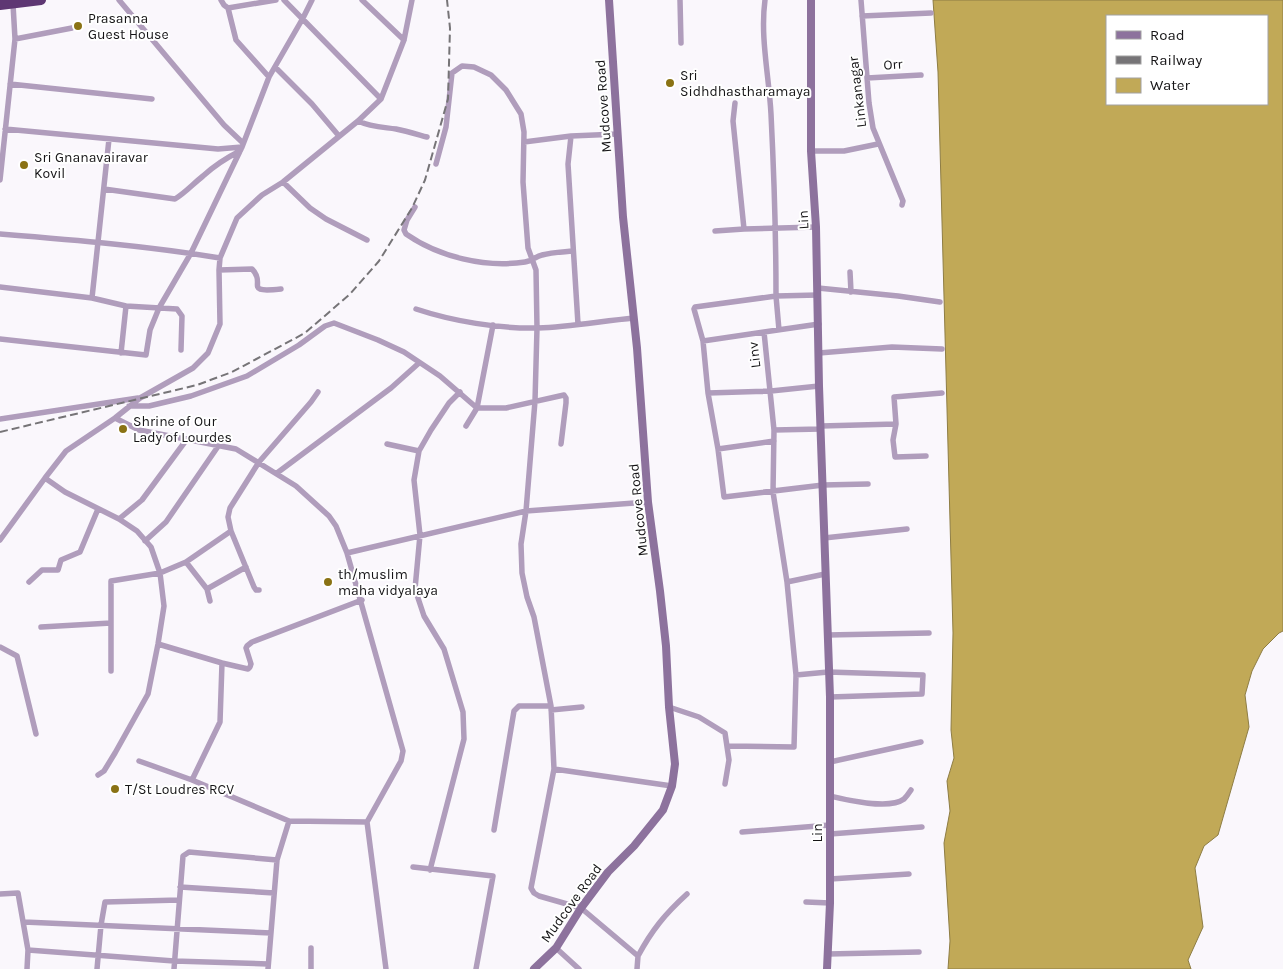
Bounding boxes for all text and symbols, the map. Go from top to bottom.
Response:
place label: Prasanna Guest House [88,10,169,43]
legend [1106,15,1268,105]
marker: Prasanna Guest House [72,20,84,32]
text: Road [1150,26,1185,44]
text: Railway [1150,51,1202,69]
street label: Linkanagar [845,54,870,129]
street label: Orr [883,55,904,74]
street label: Mudcove Road [592,59,615,153]
place label: Sri Sidhdhastharamaya [680,67,810,100]
text: Water [1150,76,1191,94]
marker: Sri Sidhdhastharamaya [664,77,676,89]
place label: Sri Gnanavairavar Kovil [34,149,149,182]
marker: Sri Gnanavairavar Kovil [18,159,30,171]
street label: Lin [795,210,812,230]
street label: Linv [744,341,765,369]
place label: Shrine of Our Lady of Lourdes [133,413,232,446]
marker: Shrine of Our Lady of Lourdes [117,423,129,435]
street label: Mudcove Road [625,463,652,557]
place label: th/muslim maha vidyalaya [338,566,438,599]
marker: th/muslim maha vidyalaya [322,576,334,588]
place label: T/St Loudres RCV [125,781,234,798]
marker: T/St Loudres RCV [109,783,121,795]
street label: Lin [809,823,826,843]
street label: Mudcove Road [537,861,606,946]

